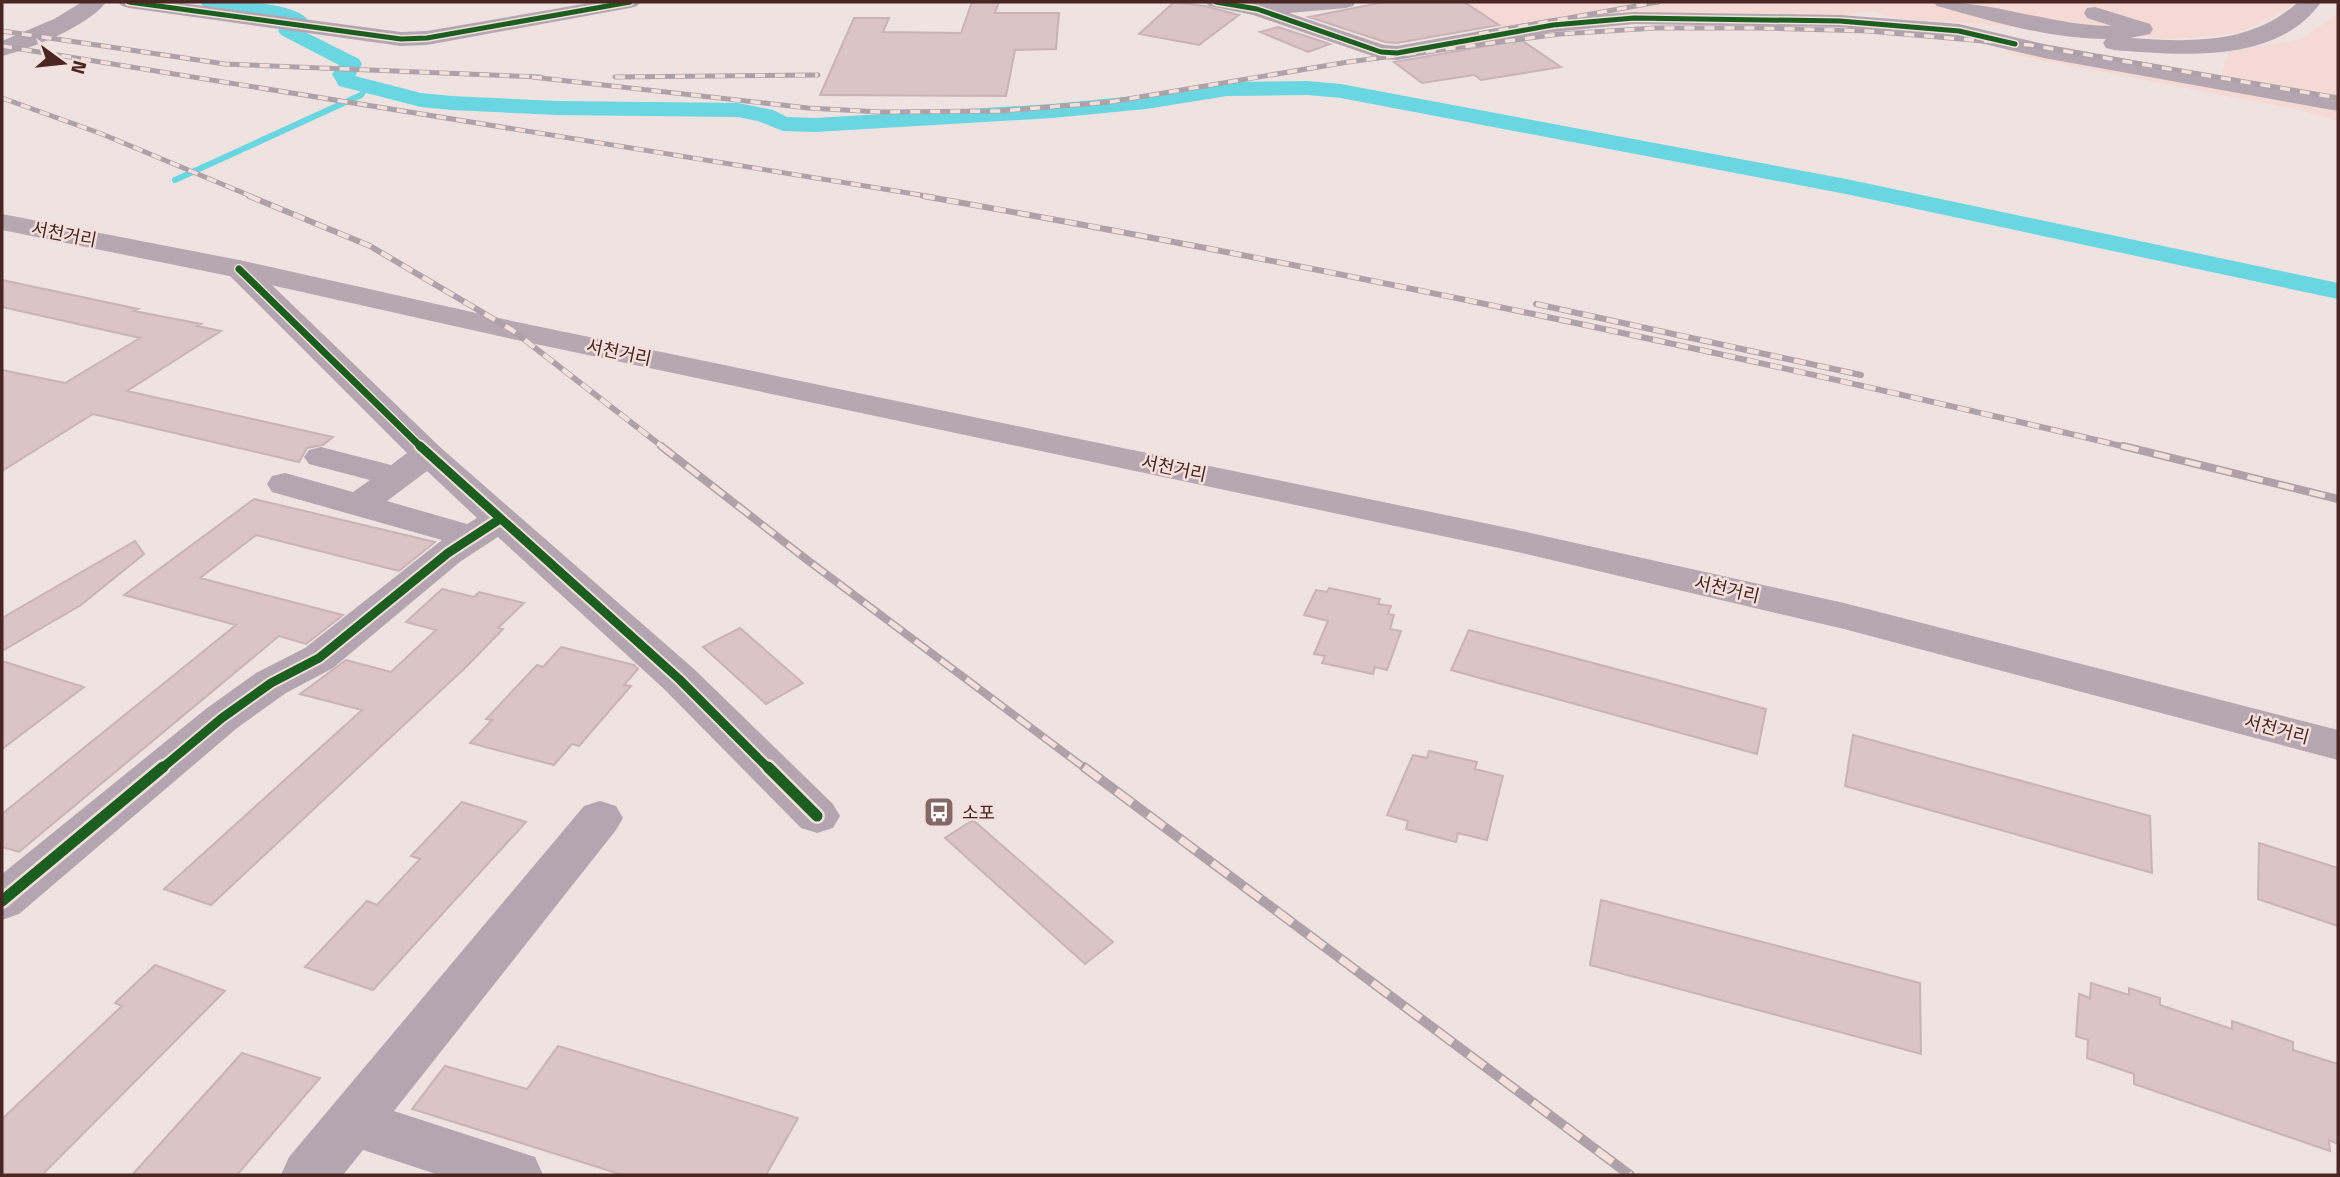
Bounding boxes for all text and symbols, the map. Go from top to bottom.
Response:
north arrow [28,28,98,98]
text: N [64,57,96,78]
street label: 서천거리 [29,214,99,254]
street label: 서천거리 [584,332,654,372]
street label: 서천거리 [1139,448,1209,488]
street label: 서천거리 [1692,568,1762,610]
street label: 서천거리 [2242,707,2312,751]
bus stop icon: 소포 [922,795,956,829]
place label: 소포 [962,799,995,826]

